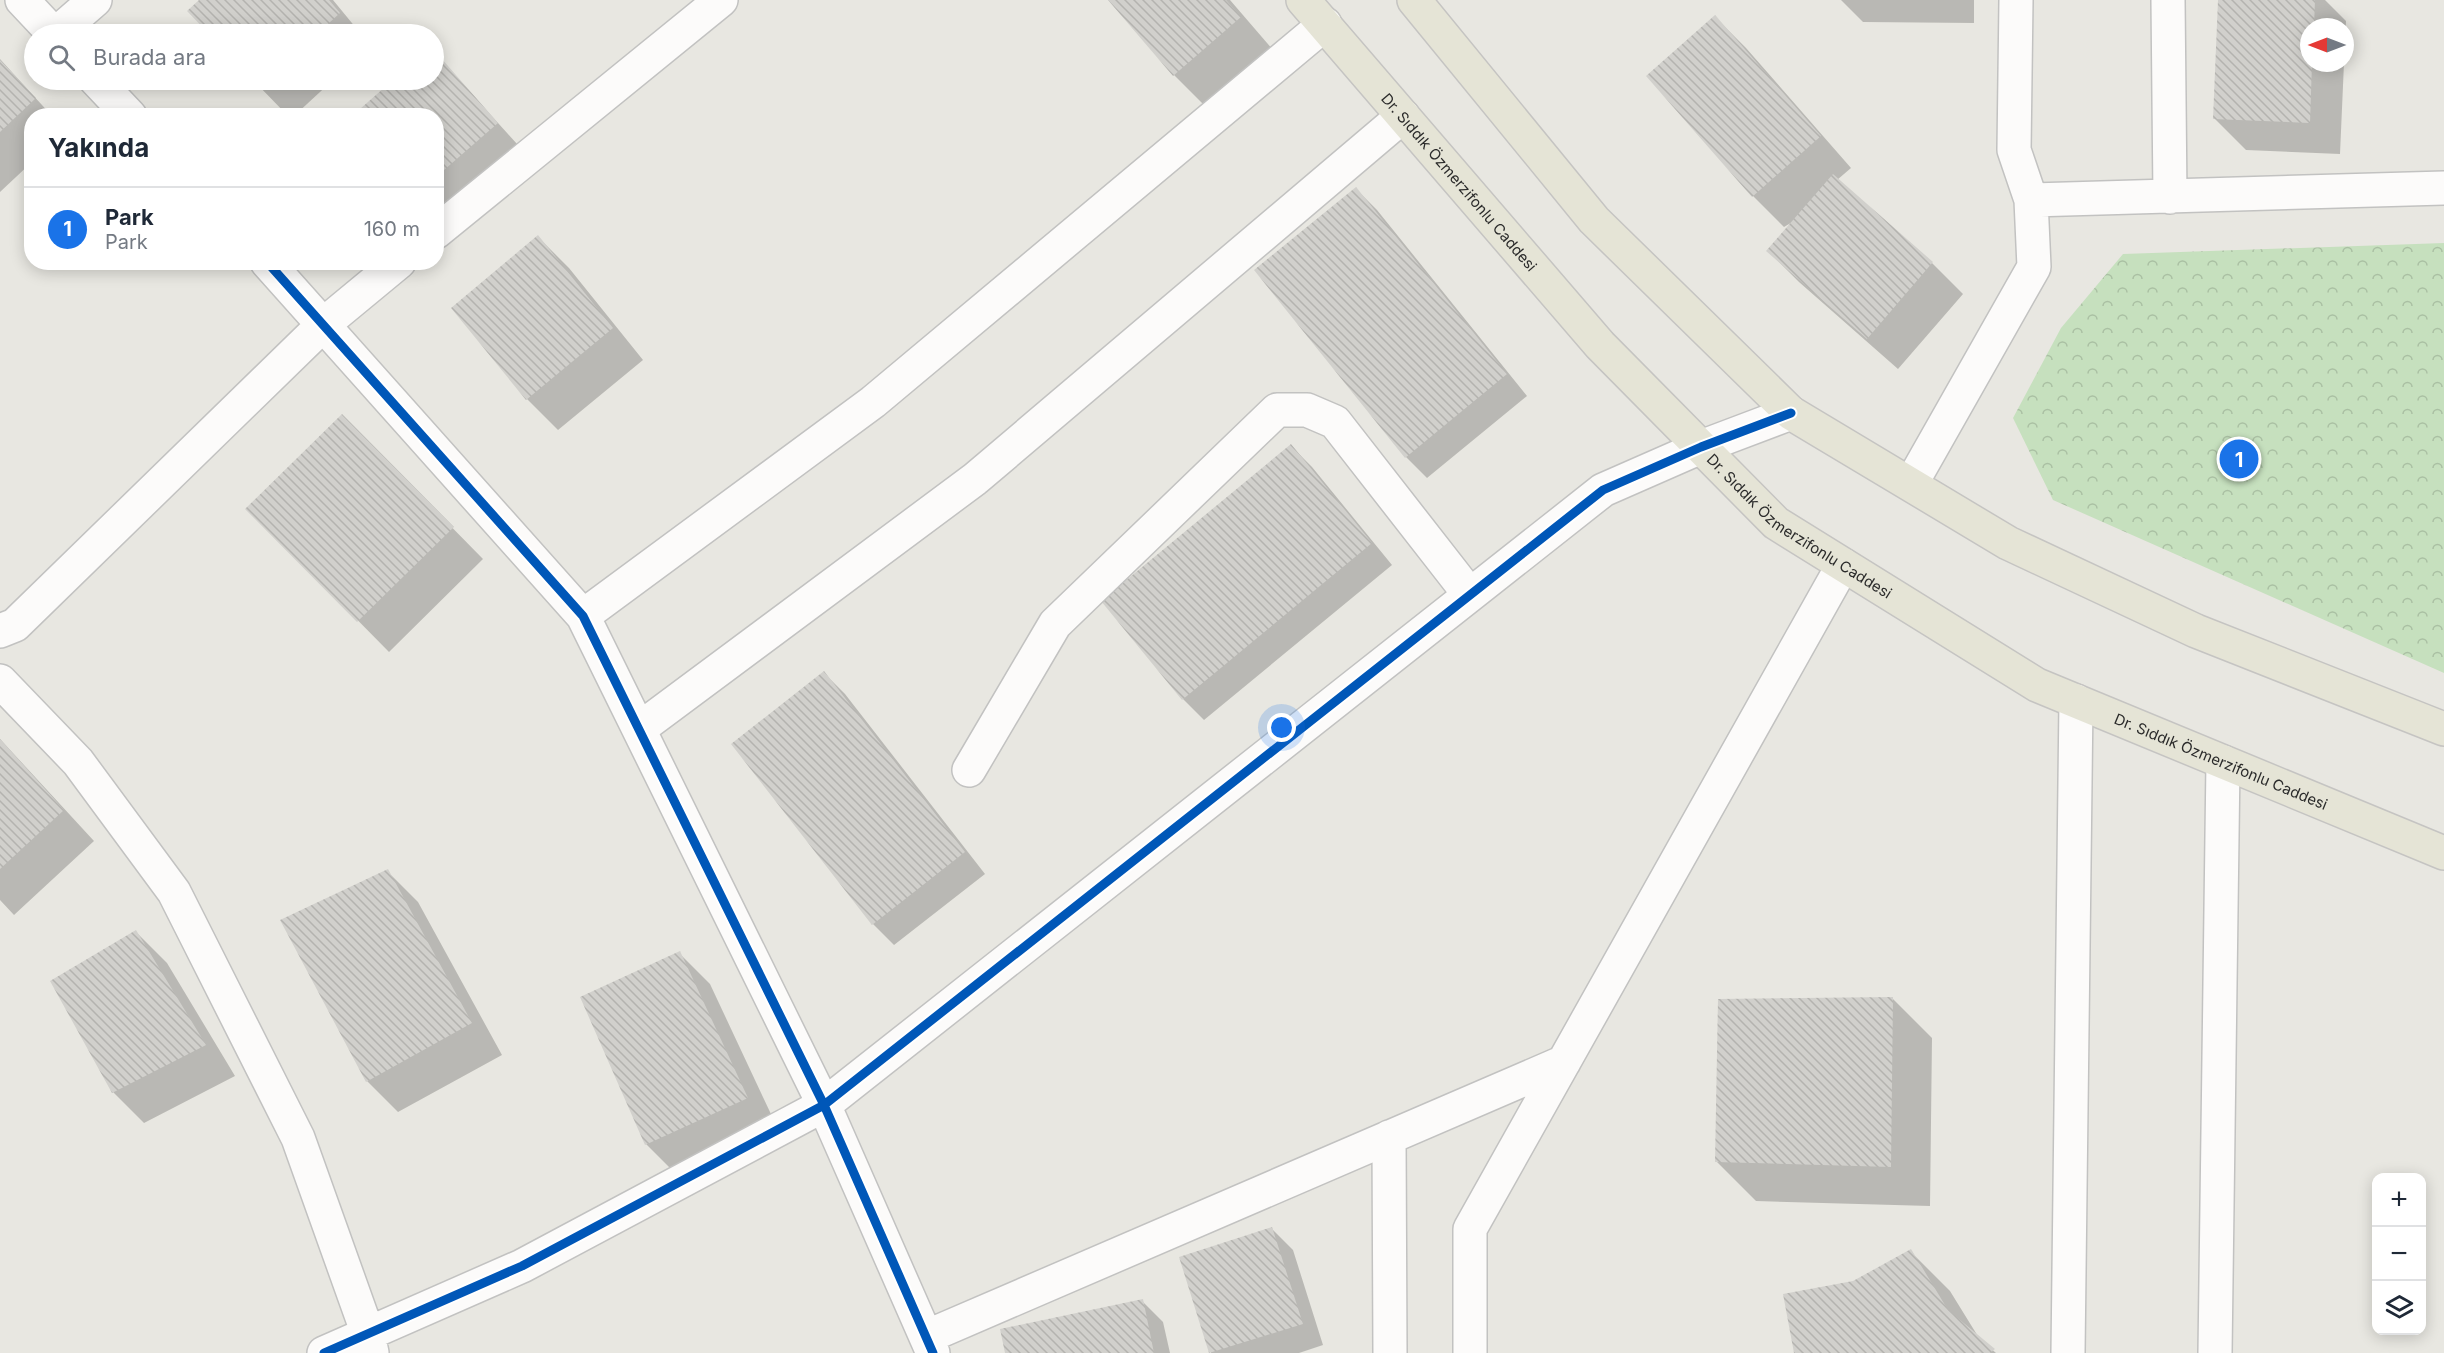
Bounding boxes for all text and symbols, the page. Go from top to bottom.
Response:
north arrow [2300,18,2354,72]
search box [24,24,444,90]
icon: search [45,41,78,74]
text: Burada ara [93,44,206,70]
street label: Dr. Sıddık Özmerzifonlu Caddesi [1378,89,1541,275]
text: Yakında [48,132,149,163]
text: Park [105,204,154,230]
text: 1 [63,217,72,241]
text: 160 m [364,217,420,241]
text: Park [105,230,148,254]
pin: 1 [2220,436,2258,482]
street label: Dr. Sıddık Özmerzifonlu Caddesi [1703,449,1896,602]
street label: Dr. Sıddık Özmerzifonlu Caddesi [2112,709,2331,813]
your location [1267,713,1296,742]
map controls [2372,1173,2426,1335]
button: + [2372,1173,2426,1227]
button: − [2372,1227,2426,1281]
button: layers [2372,1281,2426,1335]

